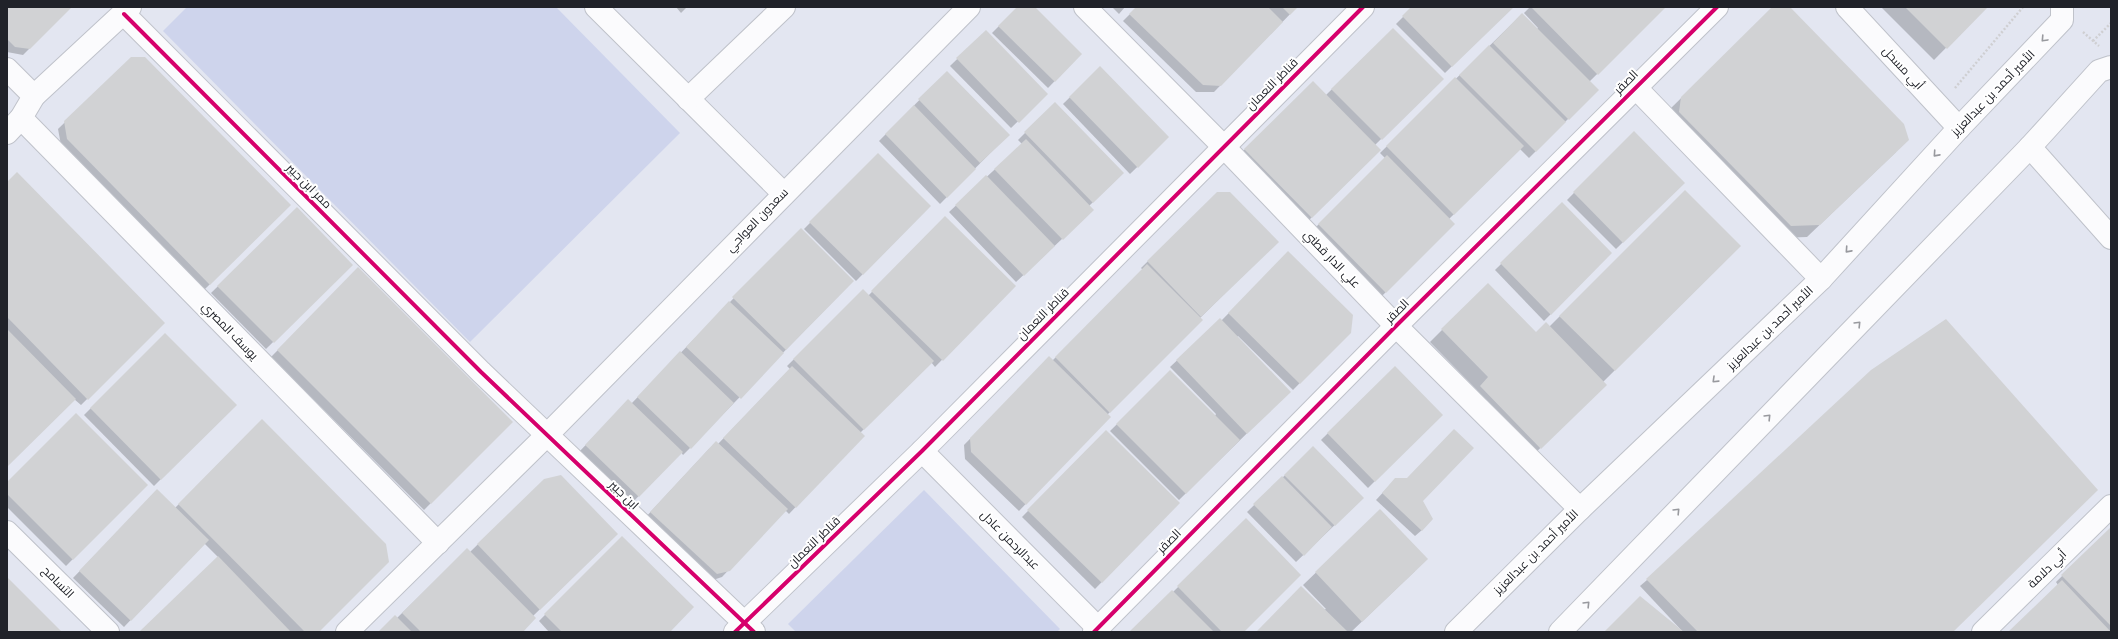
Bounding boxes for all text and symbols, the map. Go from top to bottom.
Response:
one-way arrow [2042,34,2049,42]
street label: أبي مسحل [1877,43,1927,95]
street label: الأمير أحمد بن عبدالعزيز [1947,47,2038,140]
street label: قناطر النعمان [1243,55,1301,113]
street label: الصقر [1610,66,1641,98]
one-way arrow [1933,149,1940,157]
street label: ممر ابن جبير [283,159,335,211]
street label: سعدون العواجي [722,184,793,257]
street label: علي الدار قطني [1299,226,1364,293]
one-way arrow [1845,245,1853,253]
street label: الأمير أحمد بن عبدالعزيز [1723,283,1816,373]
street label: قناطر النعمان [1014,285,1072,343]
street label: الصقر [1381,295,1412,327]
street label: يوسف المصري [197,299,262,365]
one-way arrow [1853,321,1861,329]
one-way arrow [1712,375,1720,383]
one-way arrow [1763,414,1771,422]
street label: ابن جبير [606,476,642,512]
street label: الأمير أحمد بن عبدالعزيز [1489,506,1581,598]
street label: عبدالرحمن عادل [978,507,1043,572]
one-way arrow [1672,508,1680,516]
street label: قناطر النعمان [784,513,843,570]
street label: الصقر [1153,525,1184,557]
street label: أبي دلامة [2024,546,2071,593]
street label: التسامح [38,562,78,602]
one-way arrow [1582,601,1590,609]

